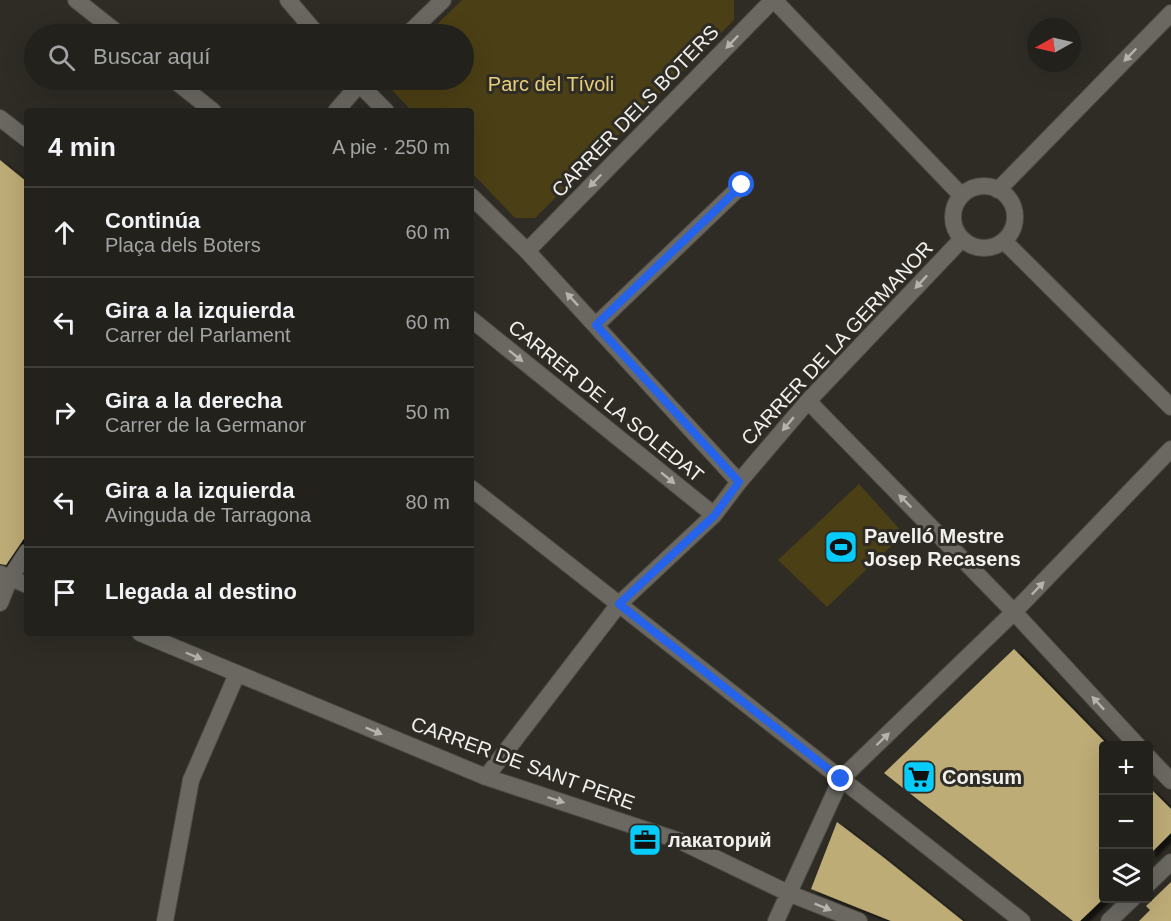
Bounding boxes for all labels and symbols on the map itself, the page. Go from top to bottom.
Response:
north arrow [1027,18,1081,72]
street label: CARRER DELS BOTERS [547,21,723,201]
one-way arrow [725,34,739,48]
one-way arrow [1123,47,1137,62]
park label: Parc del Tívoli [488,73,614,95]
route start [728,171,754,197]
one-way arrow [589,174,603,188]
street label: CARRER DE LA GERMANOR [737,237,937,449]
one-way arrow [915,274,929,288]
one-way arrow [565,292,579,307]
street label: CARRER DE LA SOLEDAT [504,316,708,486]
one-way arrow [509,349,524,361]
one-way arrow [782,416,795,432]
one-way arrow [660,472,676,485]
one-way arrow [899,494,913,508]
place label: Pavelló Mestre Josep Recasens [864,525,1021,570]
sports icon: Pavelló Mestre Josep Recasens [823,529,859,565]
one-way arrow [1030,581,1044,595]
one-way arrow [185,651,203,661]
one-way arrow [1091,695,1105,710]
street label: CARRER DE SANT PERE [408,712,638,814]
one-way arrow [365,726,383,736]
one-way arrow [876,732,890,746]
supermarket icon: Consum [901,759,937,795]
route end [827,765,853,791]
place label: Consum [942,766,1022,788]
one-way arrow [547,796,565,805]
office icon: лакаторий [627,822,663,858]
place label: лакаторий [668,829,772,851]
one-way arrow [815,902,833,912]

